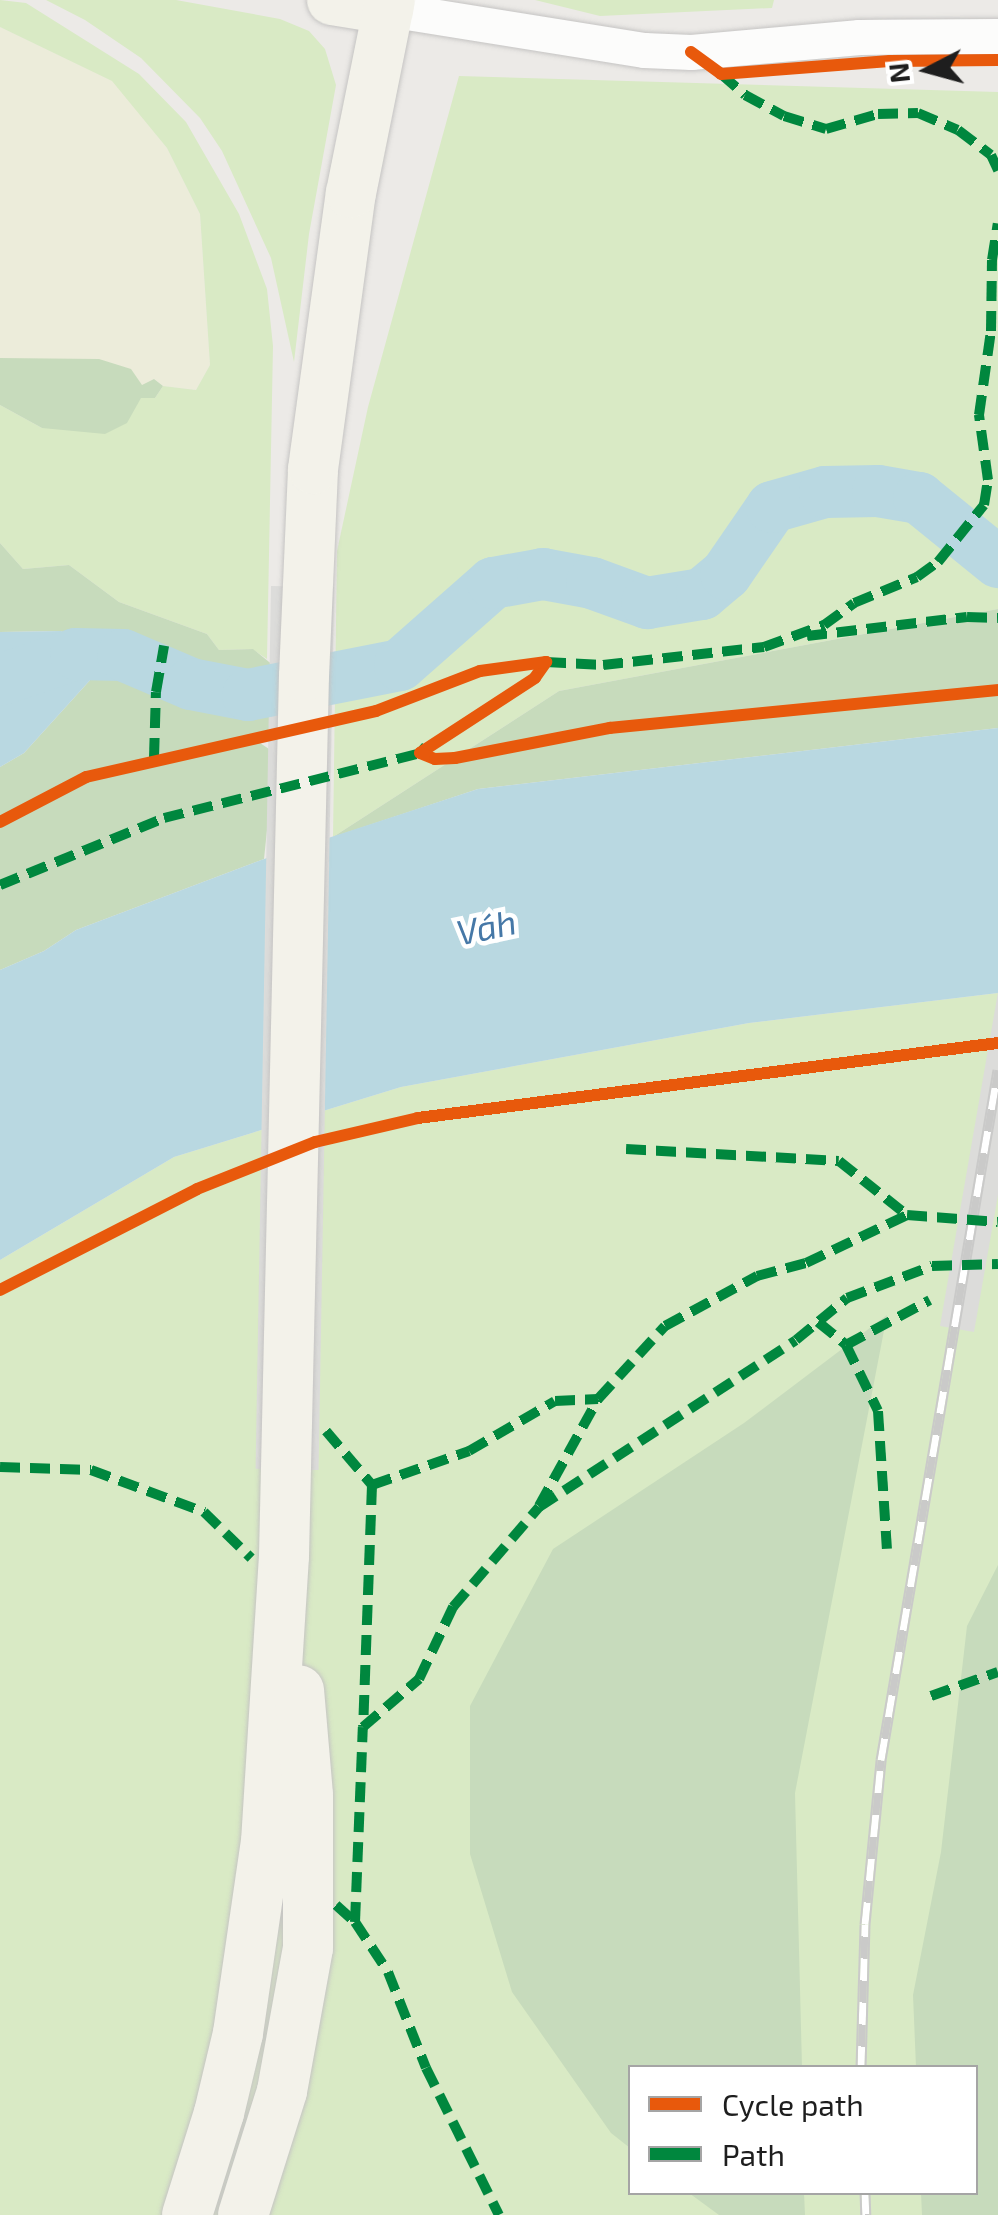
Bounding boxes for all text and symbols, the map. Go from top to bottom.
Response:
north arrow [878,20,978,120]
text: N [880,61,916,85]
water label: Váh [452,899,520,953]
legend [628,2065,978,2195]
text: Cycle path [722,2086,864,2122]
text: Path [722,2136,785,2172]

